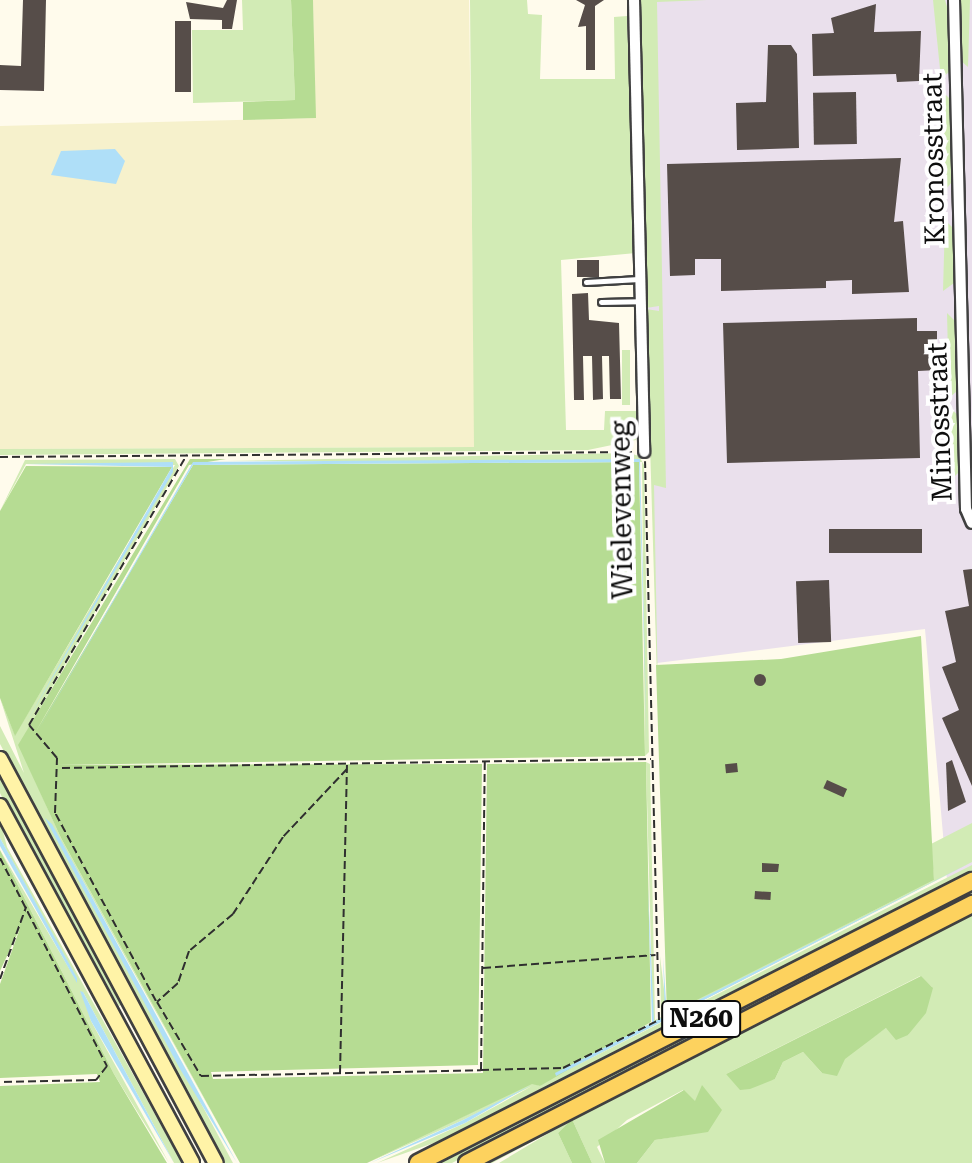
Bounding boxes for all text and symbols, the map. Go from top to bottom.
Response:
street label: Kronosstraat [916,73,952,245]
street label: Minosstraat [920,342,960,502]
street label: Wielevenweg [604,420,640,600]
road number: N260 [661,997,741,1041]

